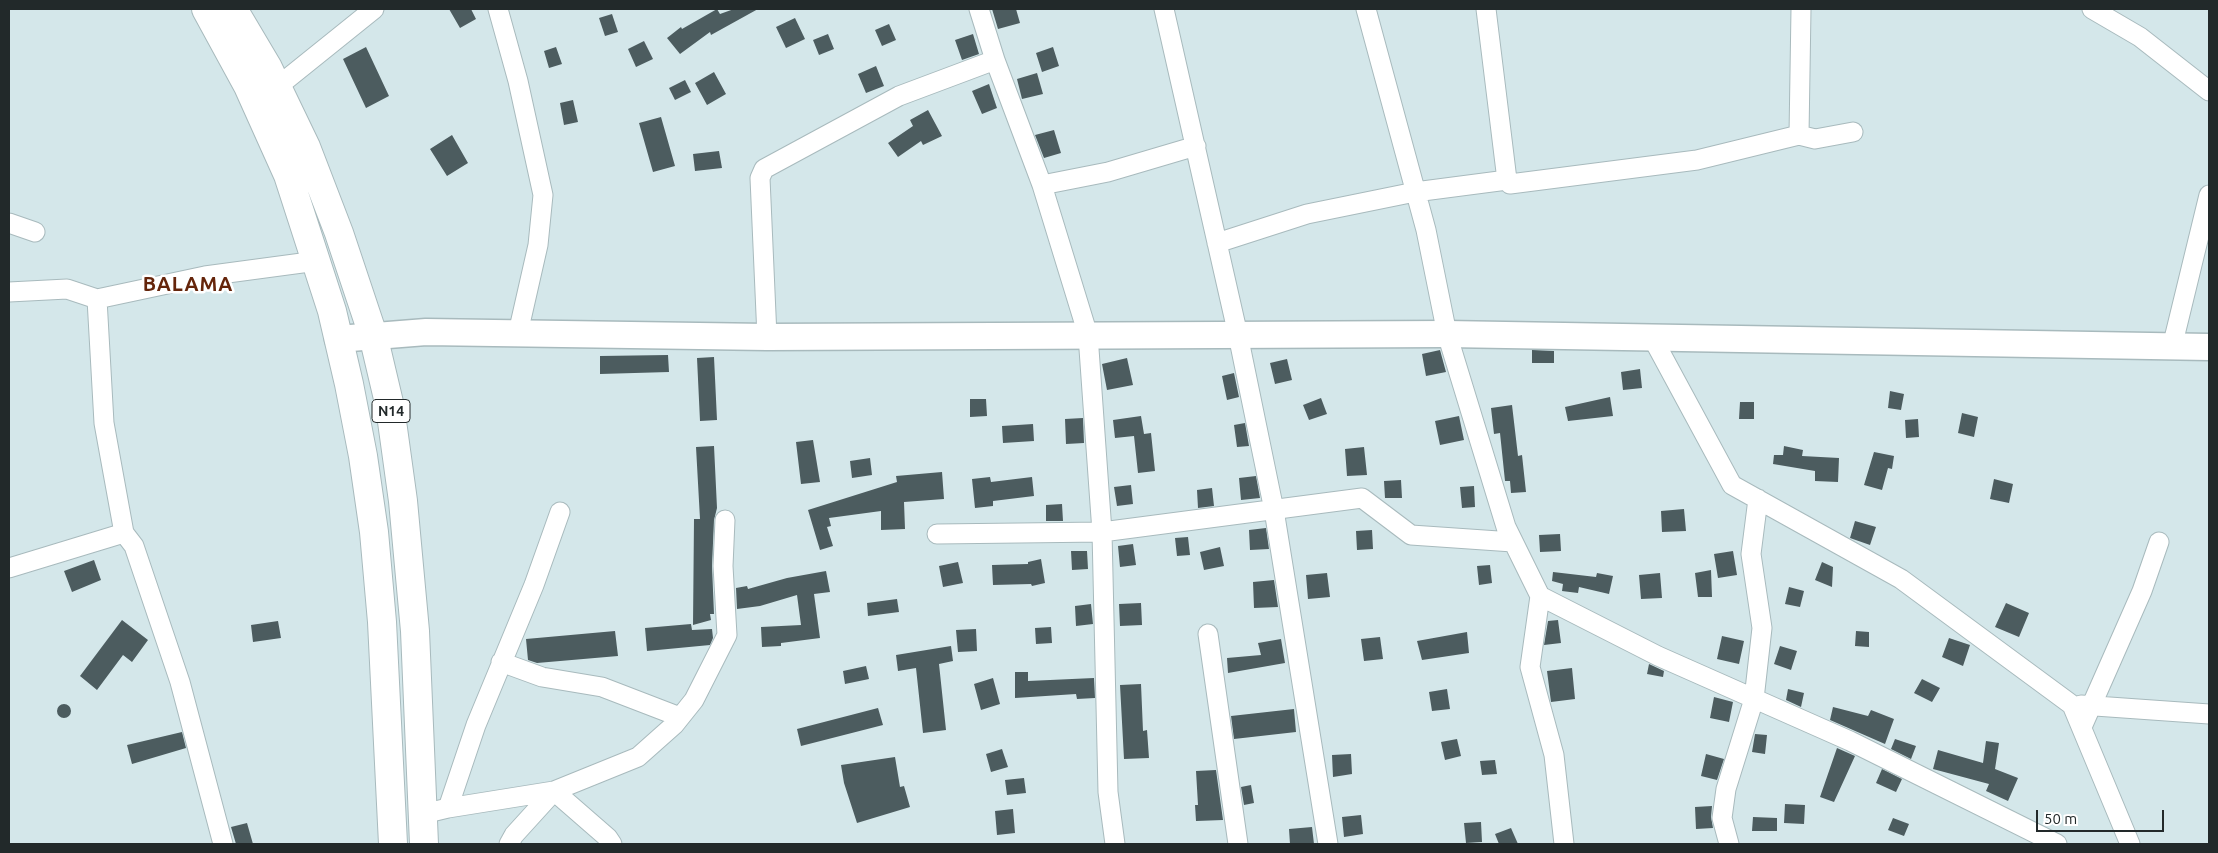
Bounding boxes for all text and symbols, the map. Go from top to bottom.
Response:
district label: BALAMA [142,272,234,296]
road number: N14 [372,400,410,422]
scale bar [2038,800,2166,832]
text: 50 m [2044,810,2077,827]

